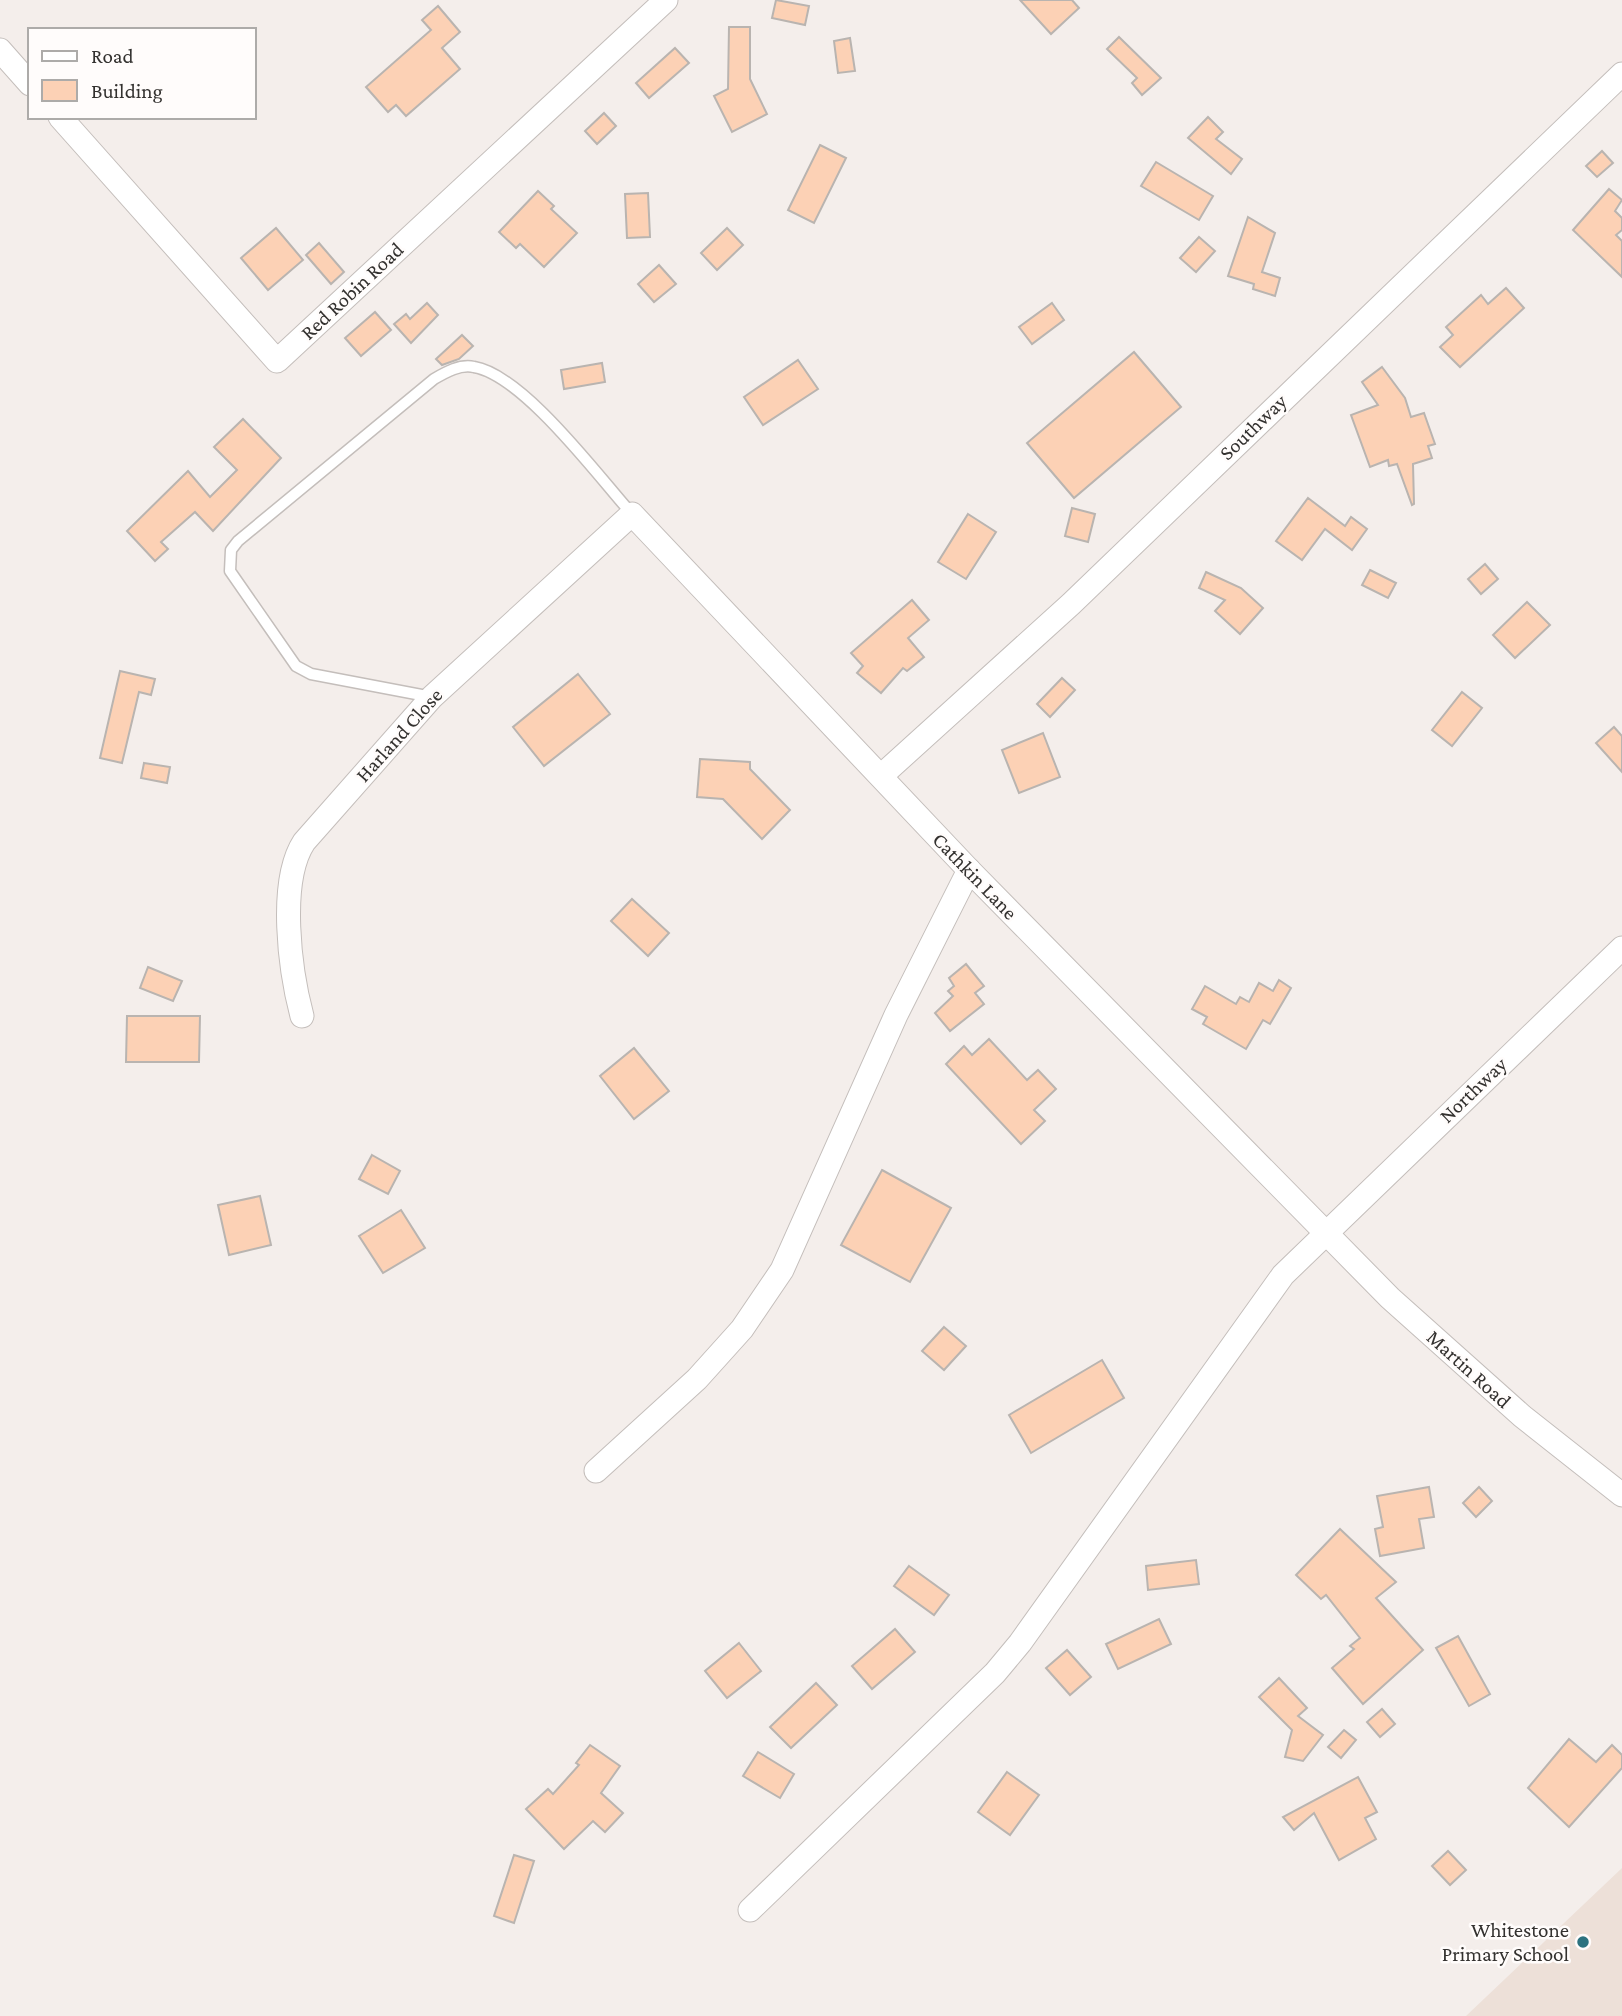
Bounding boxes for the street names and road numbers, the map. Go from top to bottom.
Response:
street label: Red Robin Road [296,237,408,345]
street label: Southway [1214,389,1292,465]
street label: Harland Close [351,683,447,787]
street label: Cathkin Lane [928,827,1022,925]
street label: Northway [1434,1052,1512,1128]
street label: Martin Road [1422,1325,1516,1413]

